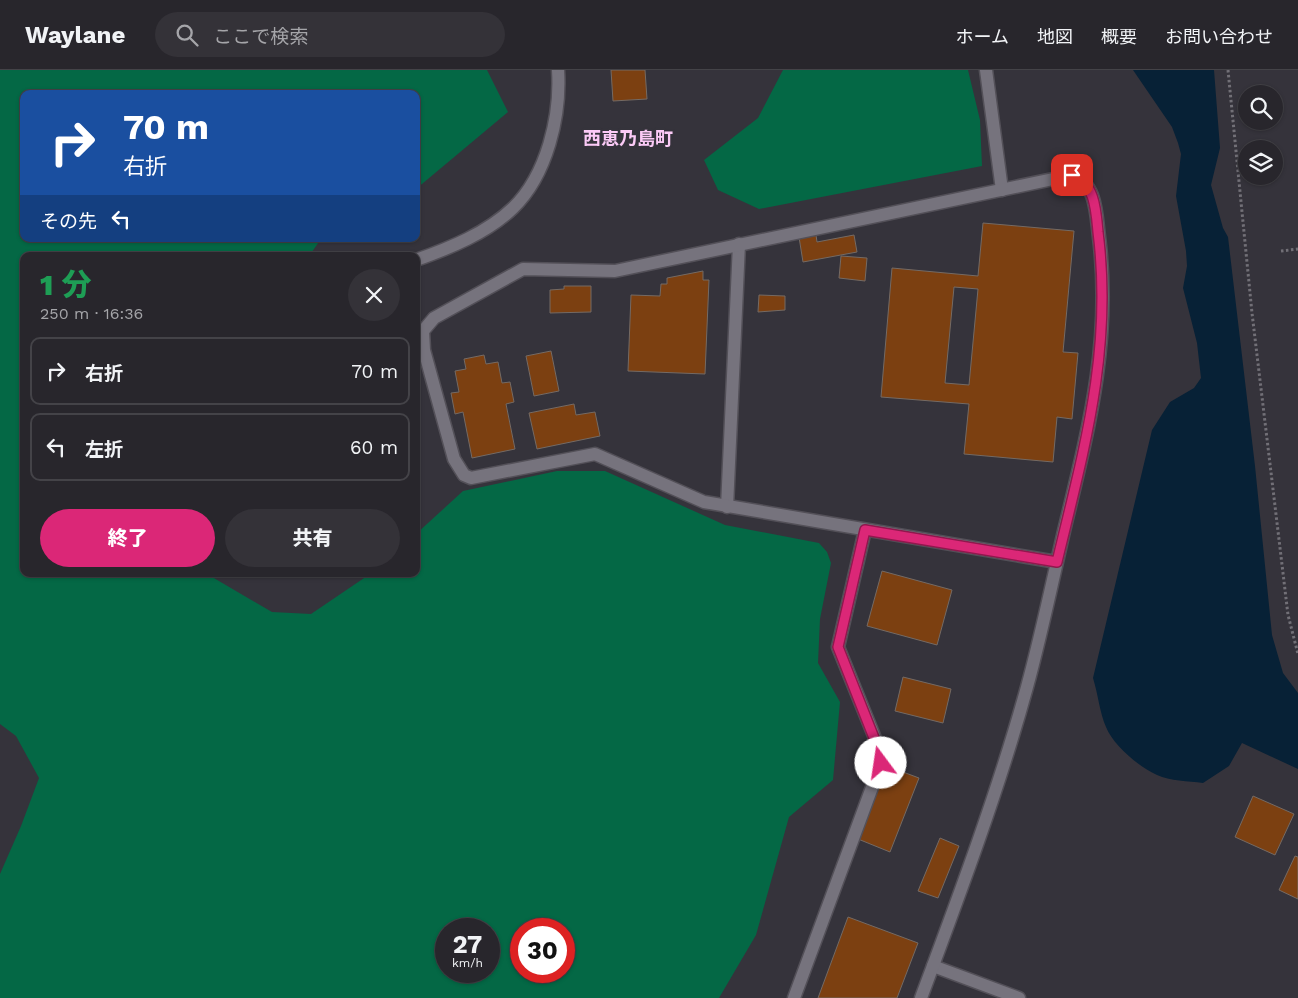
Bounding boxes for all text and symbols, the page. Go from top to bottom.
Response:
search box [155,12,505,57]
text: Waylane [25,21,125,49]
icon: search [173,21,201,49]
text: ここで検索 [213,25,308,48]
text: ホーム [956,26,1009,47]
text: 地図 [1037,26,1073,47]
text: 概要 [1101,26,1137,47]
text: お問い合わせ [1165,26,1273,47]
map controls [1238,85,1283,185]
button: search [1238,85,1283,130]
text: 70 m [123,106,209,148]
icon: right [40,110,105,175]
district label: 西恵乃島町 [583,128,673,149]
button: layers [1238,140,1283,185]
text: 右折 [123,154,167,179]
pin [1051,154,1093,196]
icon: arrive [1058,161,1086,189]
icon: left [107,205,135,233]
text: その先 [40,210,97,233]
text: 1 分 [40,267,91,302]
button: close [348,269,400,321]
text: 250 m · 16:36 [40,304,143,323]
icon: right [42,357,70,385]
text: 70 m [351,360,398,383]
text: 右折 [85,362,123,385]
icon: left [42,433,70,461]
text: 60 m [350,436,398,459]
text: 左折 [85,438,123,461]
button: 終了 [40,509,215,567]
button: 共有 [225,509,400,567]
position arrow [854,736,906,788]
speed limit sign: 30 [510,918,575,983]
text: 27 [453,930,482,959]
text: km/h [452,956,483,970]

